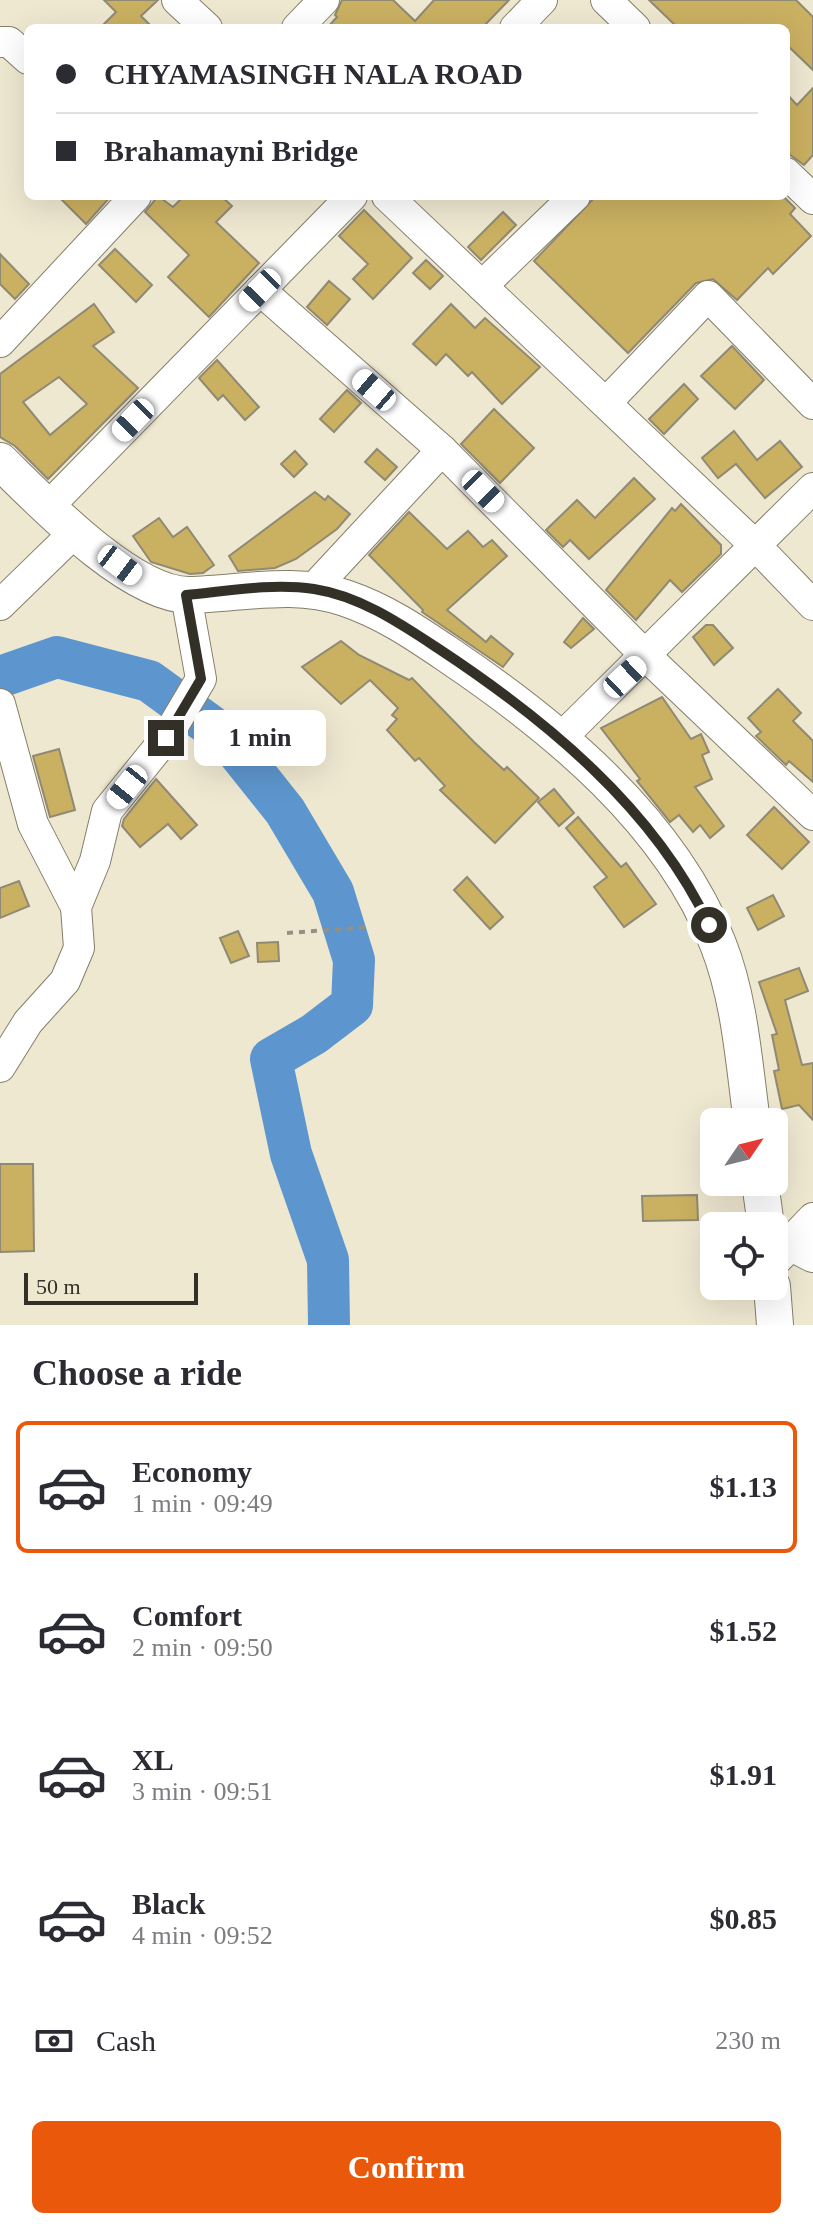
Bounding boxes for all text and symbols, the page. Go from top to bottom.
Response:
text: CHYAMASINGH NALA ROAD [104,57,523,90]
text: Brahamayni Bridge [104,134,358,167]
car [235,264,285,316]
car [348,365,400,415]
car [108,394,158,446]
car [458,466,508,516]
car [94,541,146,589]
car [599,652,651,702]
callout: 1 min [194,710,326,766]
route end [148,720,184,756]
text: 1 min [229,723,291,752]
car [103,761,151,813]
route start [691,907,727,943]
north arrow [700,1108,788,1196]
map controls [700,1108,788,1300]
button: locate [700,1212,788,1300]
scale bar [24,1269,198,1305]
text: 50 m [36,1274,81,1299]
text: Choose a ride [32,1353,242,1393]
icon: car [36,1451,108,1523]
text: Economy [132,1455,252,1488]
text: $1.13 [710,1470,777,1503]
text: 1 min · 09:49 [132,1489,273,1518]
icon: car [36,1595,108,1667]
text: Comfort [132,1599,242,1632]
text: $1.52 [710,1614,777,1647]
text: 2 min · 09:50 [132,1633,273,1662]
icon: car [36,1739,108,1811]
text: XL [132,1743,174,1776]
text: $1.91 [710,1758,777,1791]
text: 3 min · 09:51 [132,1777,273,1806]
icon: car [36,1883,108,1955]
text: Black [132,1887,205,1920]
text: $0.85 [710,1902,777,1935]
text: 4 min · 09:52 [132,1921,273,1950]
icon: cash [32,2019,76,2063]
text: Cash [96,2024,156,2057]
text: 230 m [715,2026,781,2055]
button: Confirm [32,2121,781,2213]

